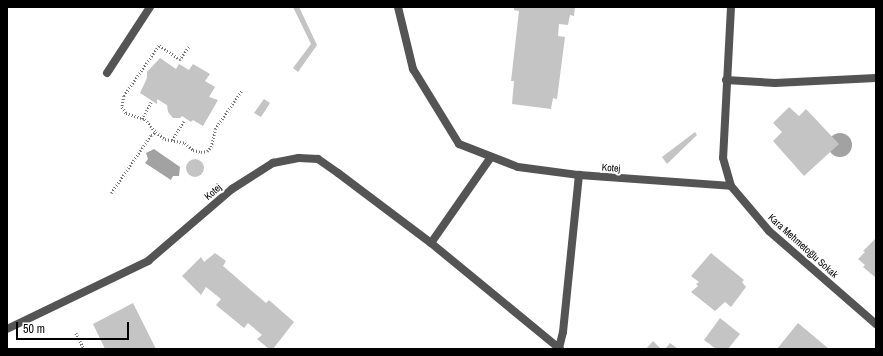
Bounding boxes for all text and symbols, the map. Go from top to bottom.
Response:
street label: Kotej [601,161,621,175]
street label: Kotej [202,181,224,203]
street label: Kara Mehmetoğlu Sokak [766,212,840,280]
scale bar [18,314,131,340]
text: 50 m [23,321,45,337]

